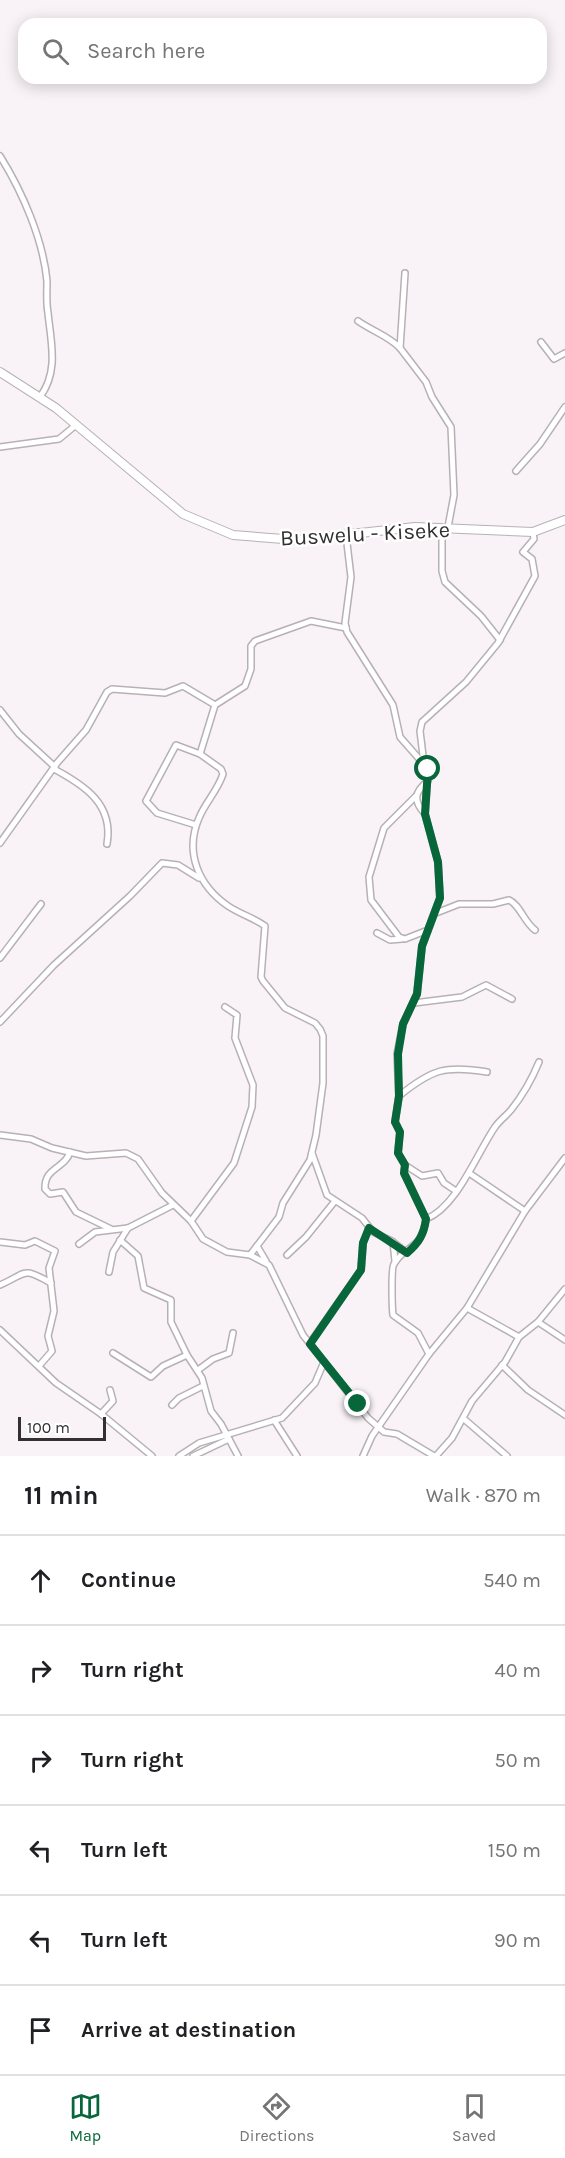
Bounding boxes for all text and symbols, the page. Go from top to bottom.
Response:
search box [18,18,547,84]
icon: search [39,35,72,68]
text: Search here [87,38,205,64]
street label: Buswelu - Kiseke [280,517,451,551]
route start [414,755,440,781]
route end [344,1390,370,1416]
scale bar [18,1414,106,1442]
text: 100 m [27,1418,70,1437]
text: 11 min [24,1480,99,1511]
text: Walk · 870 m [426,1484,541,1507]
icon: ahead [24,1564,57,1597]
text: Continue [81,1567,176,1593]
text: 540 m [483,1569,541,1592]
icon: right [24,1654,57,1687]
text: Turn right [81,1657,184,1683]
text: 40 m [495,1659,541,1682]
icon: right [24,1744,57,1777]
text: Turn right [81,1747,184,1773]
text: 50 m [494,1749,541,1772]
icon: left [24,1834,57,1867]
text: Turn left [81,1837,168,1863]
text: 150 m [488,1839,541,1862]
icon: left [24,1924,57,1957]
text: Turn left [81,1927,168,1953]
text: 90 m [494,1929,541,1952]
icon: arrive [24,2014,57,2047]
text: Arrive at destination [81,2017,296,2043]
tab: Map [69,2090,102,2145]
tab: Directions [239,2090,314,2145]
tab: Saved [452,2090,496,2145]

